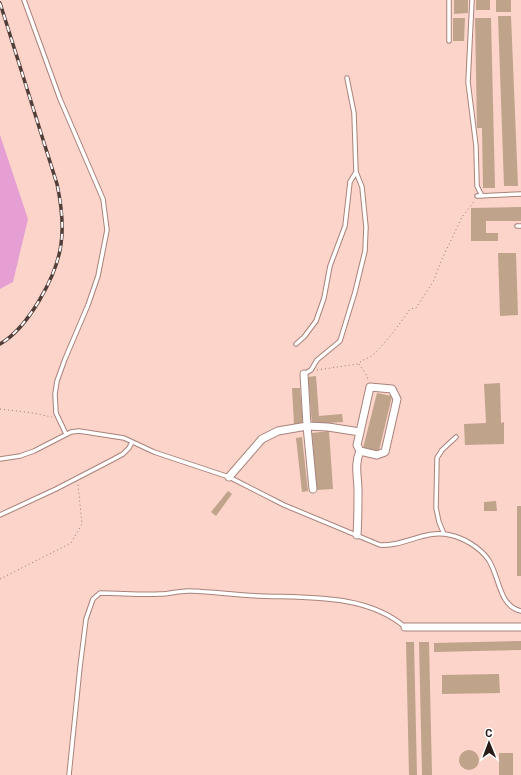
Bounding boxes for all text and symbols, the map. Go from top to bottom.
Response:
north arrow [469,723,509,763]
text: С [485,727,493,740]

